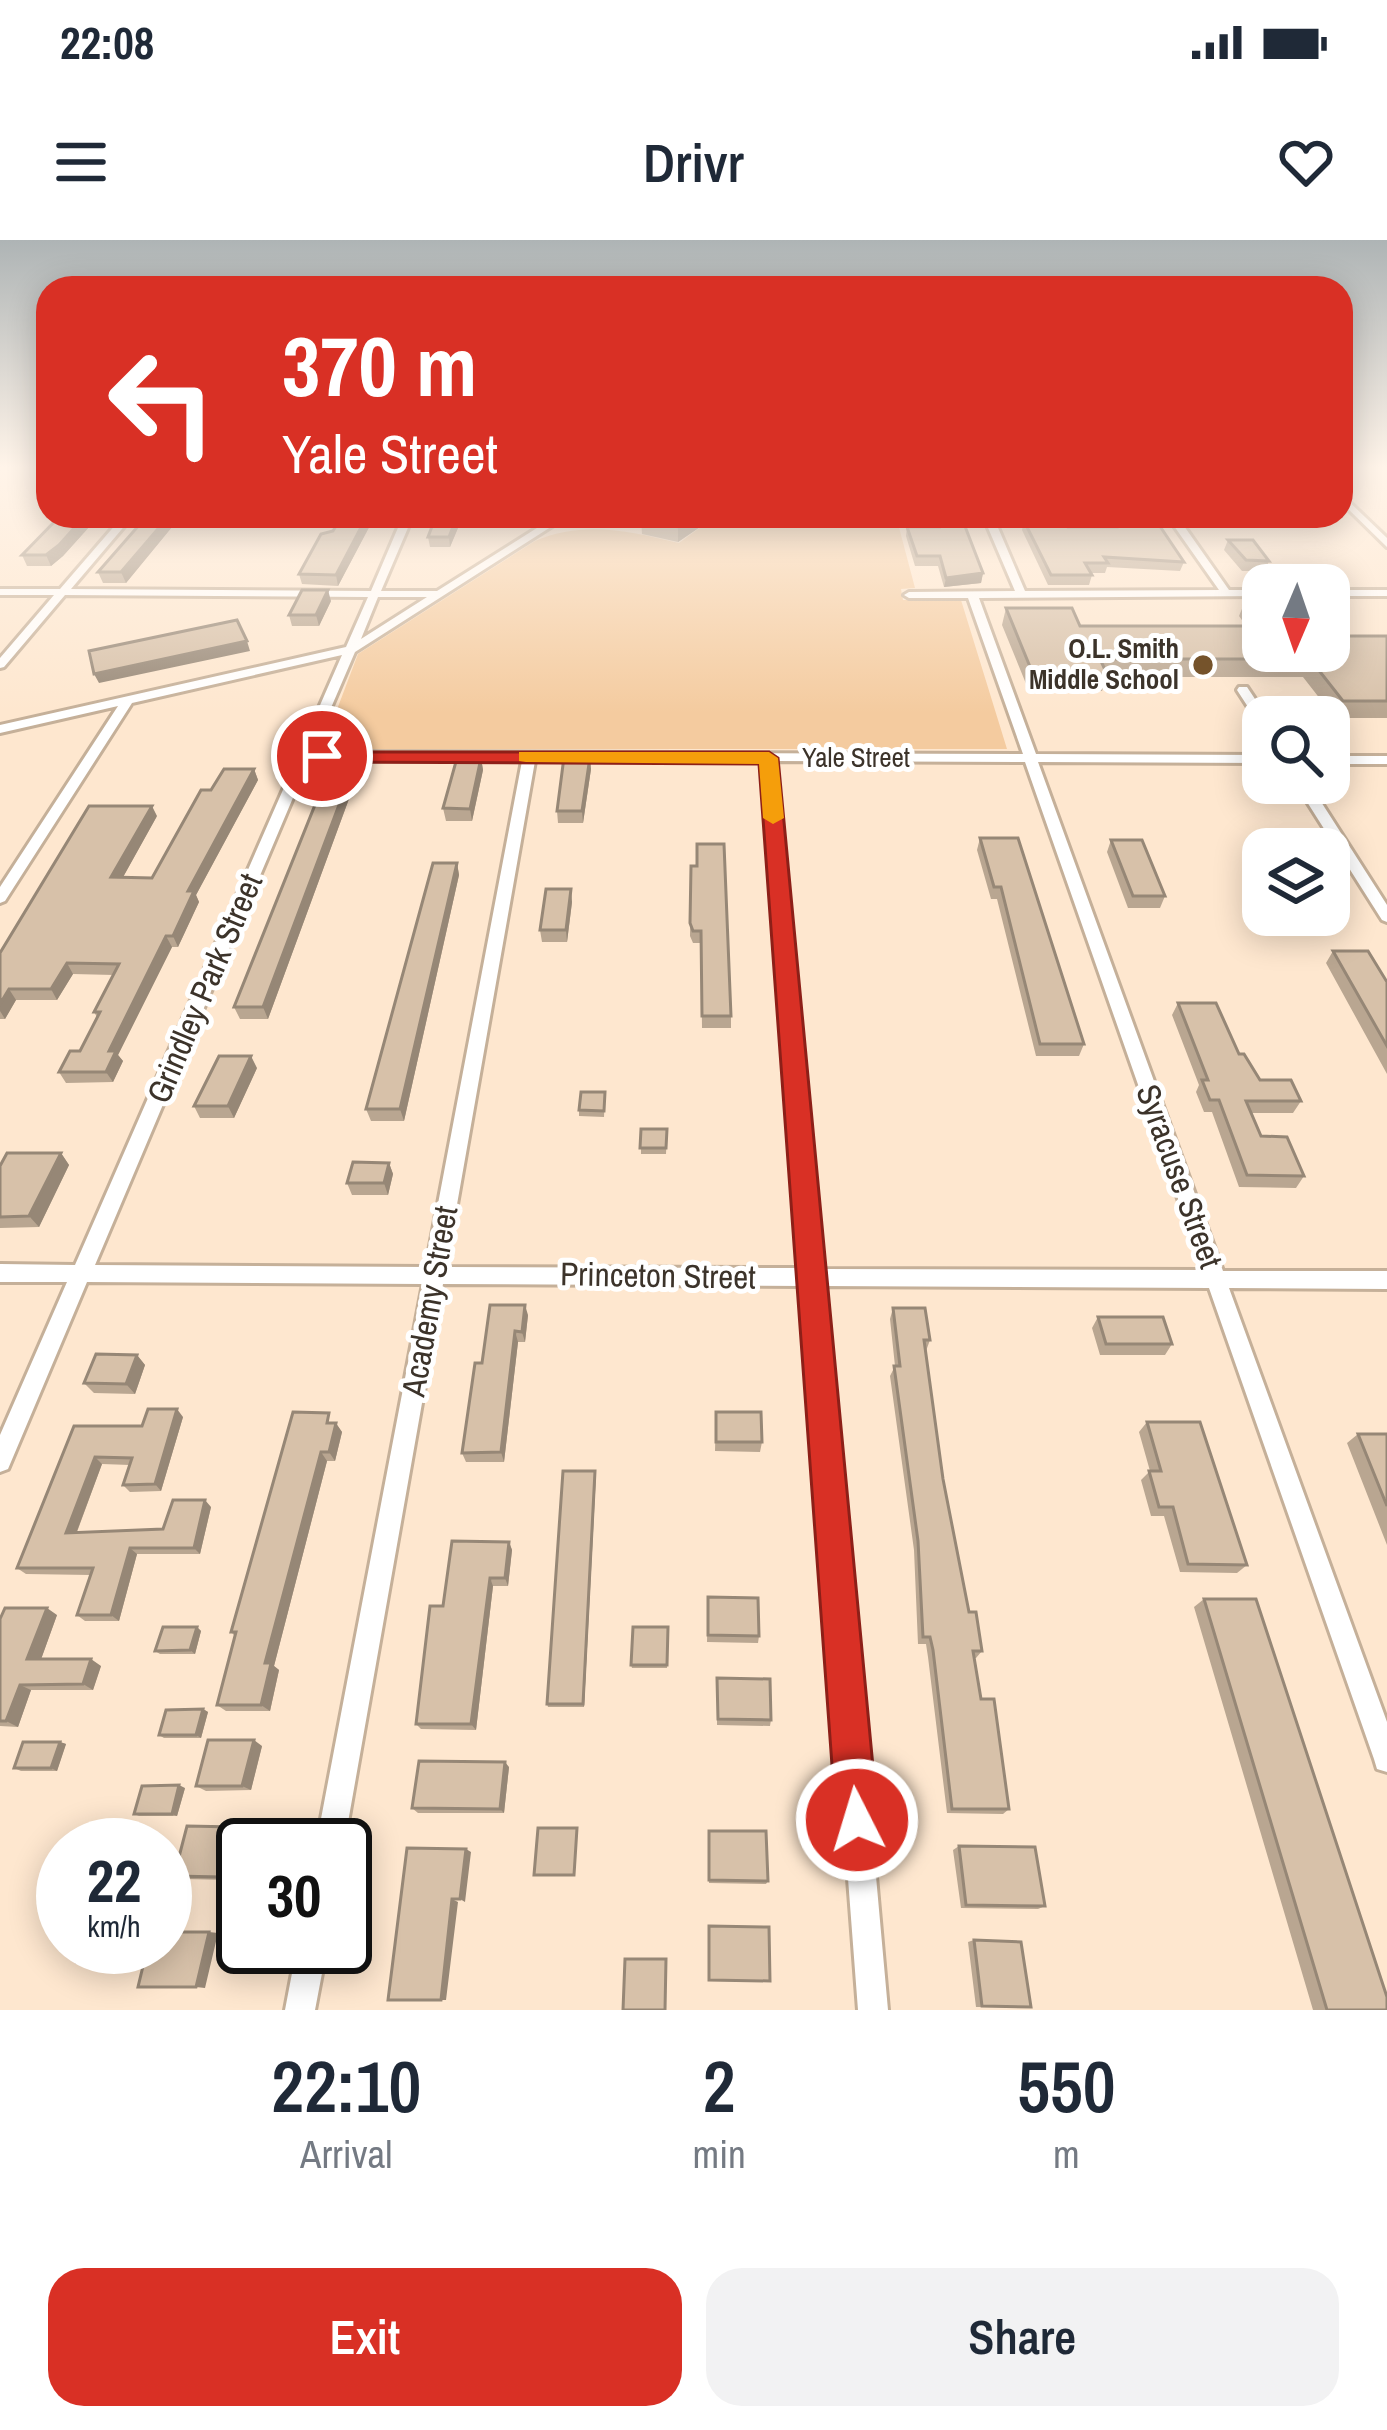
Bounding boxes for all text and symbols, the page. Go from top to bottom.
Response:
text: 22:08 [60,12,154,73]
text: Drivr [643,126,744,199]
icon: menu [48,129,114,195]
icon: heart [1273,129,1339,195]
text: 370 m [282,309,477,422]
icon: left [84,324,240,480]
text: Yale Street [282,417,498,490]
north arrow [1242,564,1350,672]
map controls [1242,564,1350,936]
place label: O.L. Smith Middle School [1029,630,1179,697]
marker: O.L. Smith Middle School [1190,652,1216,678]
button: search [1242,696,1350,804]
pin [271,705,373,807]
icon: arrive [289,723,355,789]
street label: Yale Street [802,739,910,775]
button: layers [1242,828,1350,936]
street label: Grindley Park Street [136,867,272,1109]
street label: Syracuse Street [1126,1078,1234,1274]
street label: Academy Street [390,1202,467,1401]
street label: Princeton Street [560,1251,756,1299]
position arrow [794,1757,920,1883]
speed limit sign: 30 [216,1818,372,1974]
text: 22 [87,1840,141,1921]
text: km/h [87,1906,141,1946]
text: 22:10 [271,2037,421,2134]
text: 2 [703,2037,736,2134]
text: 550 [1017,2037,1116,2134]
text: Arrival [300,2128,392,2180]
text: min [693,2128,746,2180]
text: m [1053,2128,1080,2180]
button: Exit [48,2268,682,2406]
button: Share [706,2268,1339,2406]

